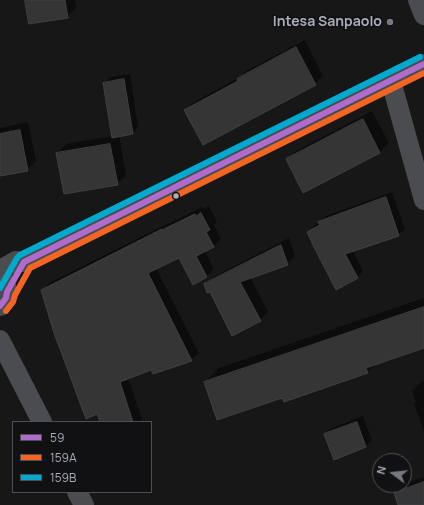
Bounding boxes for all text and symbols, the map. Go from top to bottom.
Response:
place label: Intesa Sanpaolo [273,14,382,30]
marker: Intesa Sanpaolo [385,17,395,27]
unlabelled marker [171,191,181,201]
legend [12,421,152,493]
text: 59 [50,429,64,446]
text: 159A [50,449,77,466]
north arrow [372,453,412,493]
text: N [373,464,389,476]
text: 159B [50,469,76,486]

